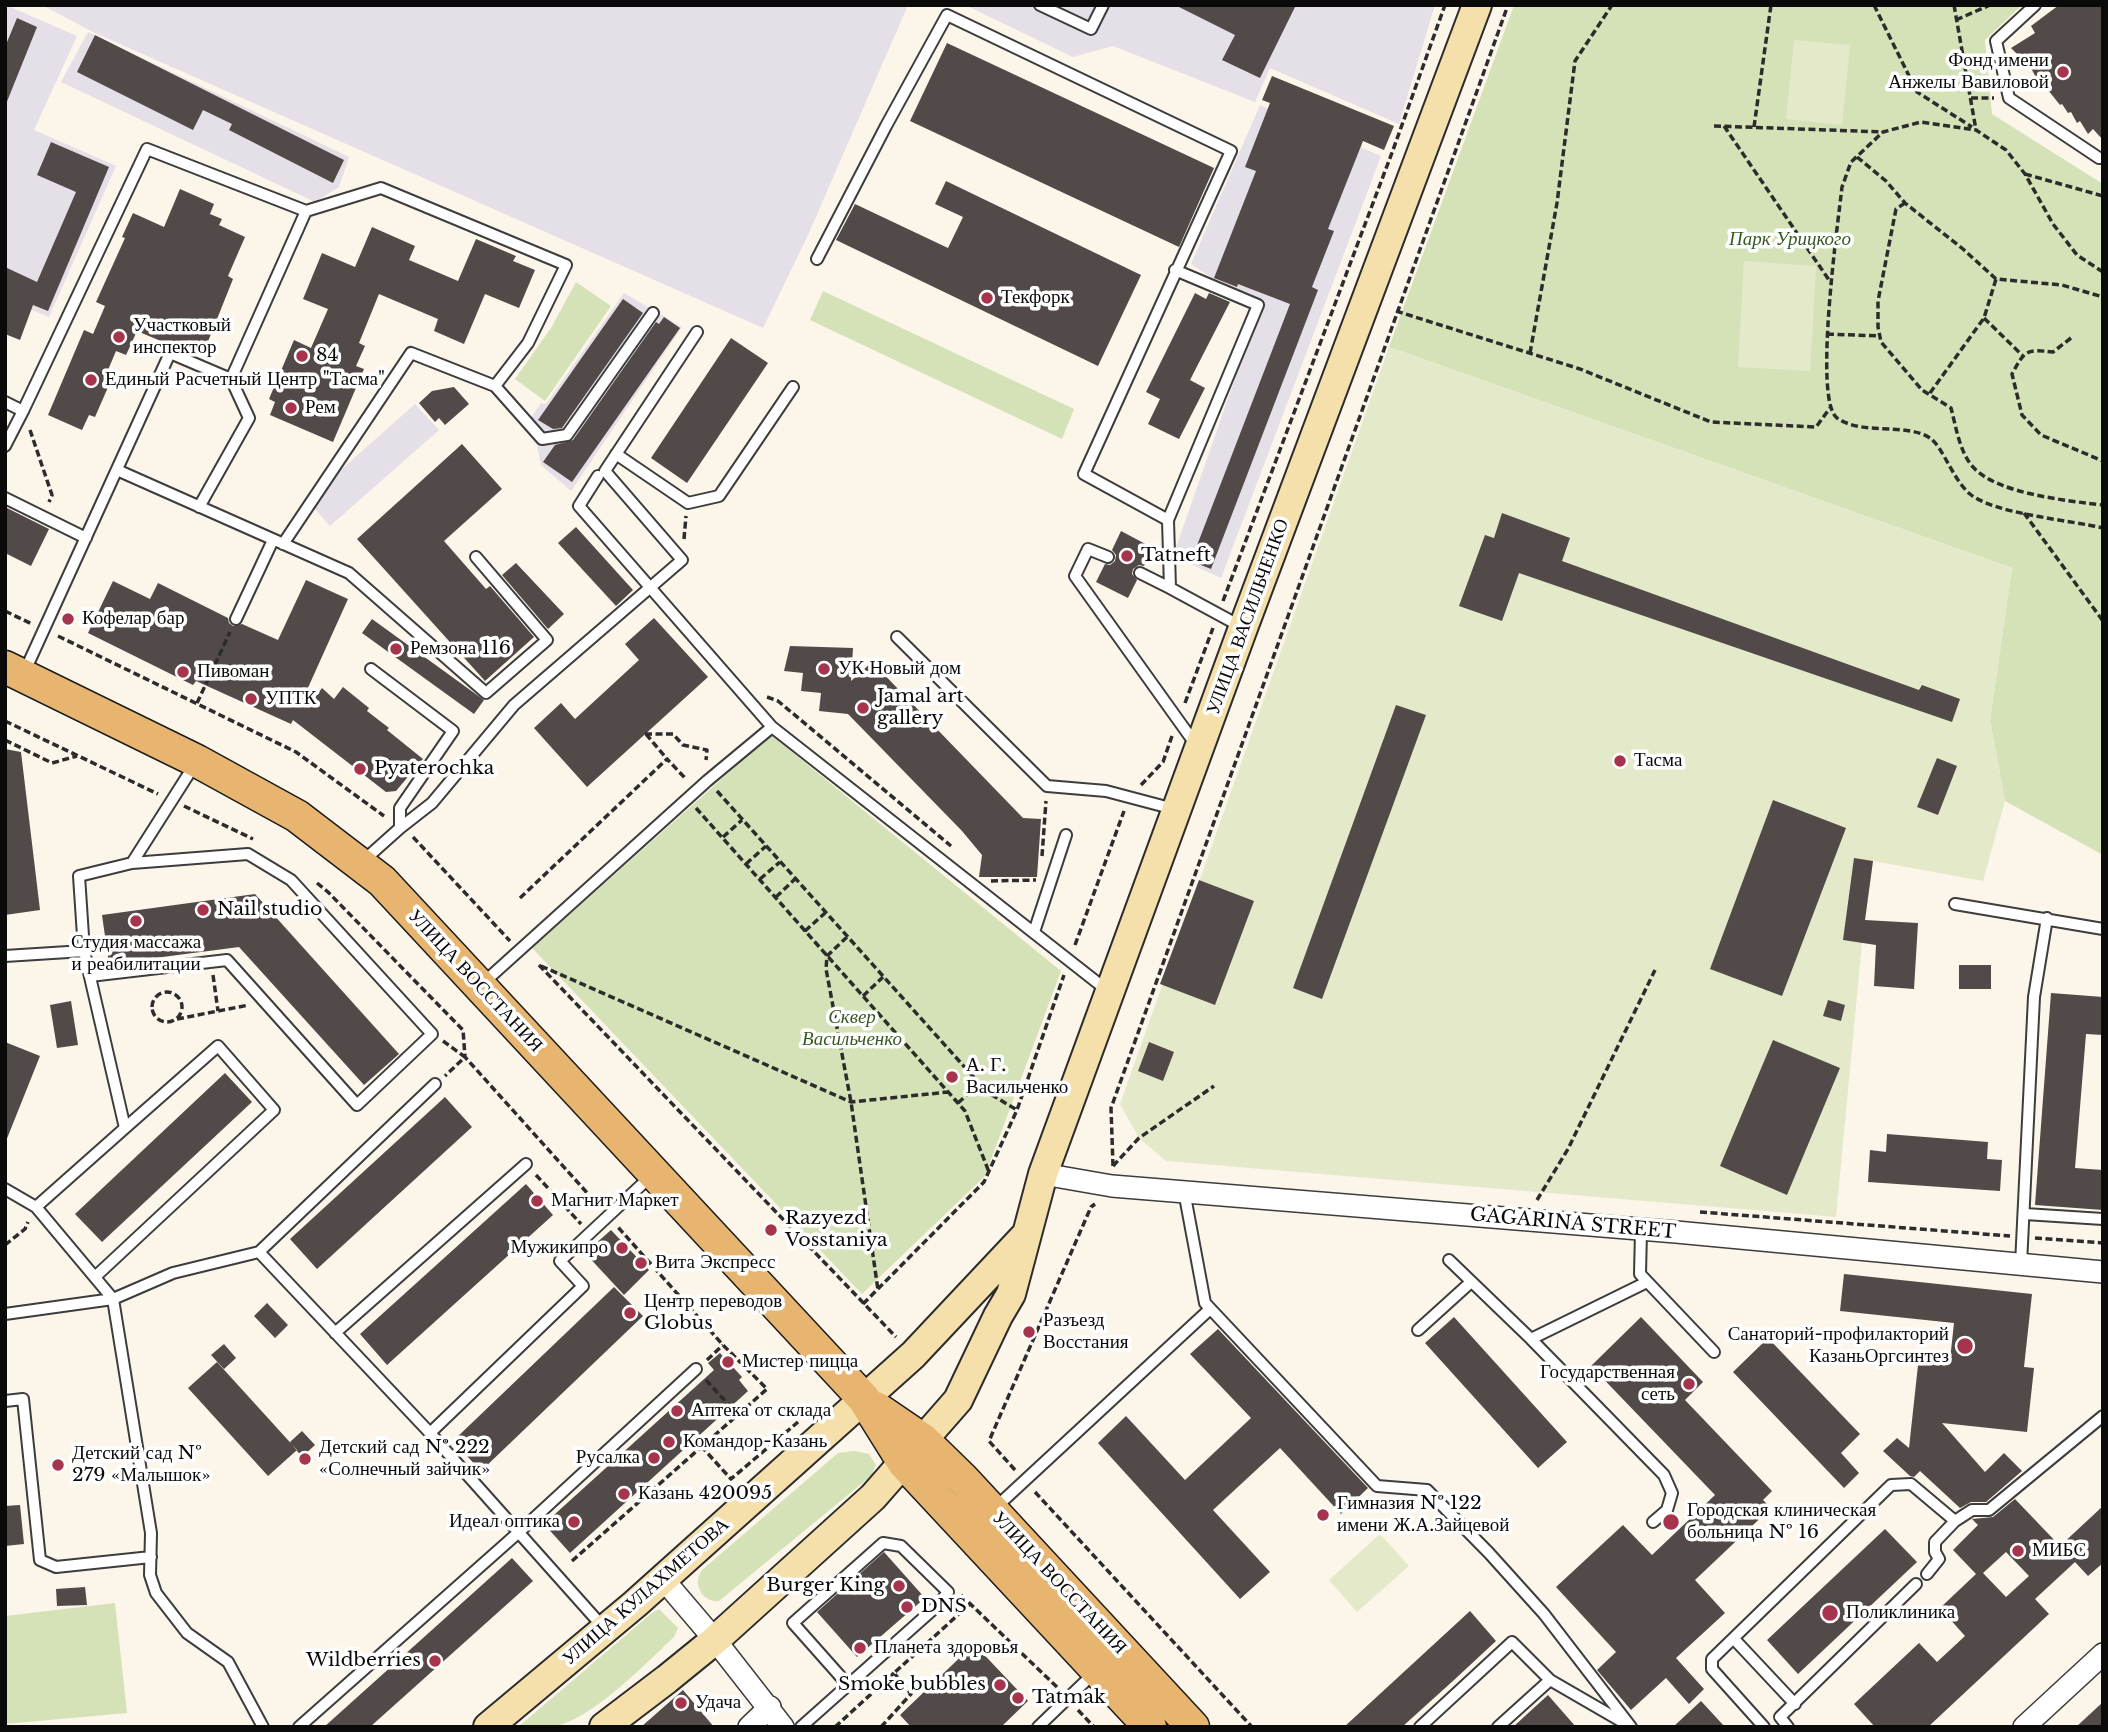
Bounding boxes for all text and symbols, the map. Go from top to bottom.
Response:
place label: Фонд имени Анжелы Вавиловой [1888,50,2049,94]
marker: Фонд имени Анжелы Вавиловой [2055,64,2071,80]
park label: Парк Урицкого [1729,229,1851,251]
place label: Текфорк [1001,287,1070,309]
marker: Текфорк [979,290,995,306]
place label: Участковый инспектор [133,315,231,359]
marker: Участковый инспектор [111,329,127,345]
place label: 84 [316,345,339,367]
marker: 84 [294,348,310,364]
place label: Единый Расчетный Центр "Тасма" [105,369,385,391]
marker: Единый Расчетный Центр "Тасма" [83,372,99,388]
place label: Рем [305,397,336,419]
marker: Рем [283,400,299,416]
street label: УЛИЦА ВАСИЛЬЧЕНКО [1202,516,1294,718]
place label: Tatneft [1141,545,1211,567]
marker: Tatneft [1119,548,1135,564]
place label: Кофелар бар [82,608,184,630]
marker: Кофелар бар [60,611,76,627]
place label: Ремзона 116 [410,638,511,660]
marker: Ремзона 116 [388,641,404,657]
place label: УК Новый дом [838,658,961,680]
place label: Пивоман [197,661,269,683]
marker: УК Новый дом [816,661,832,677]
marker: Пивоман [175,664,191,680]
place label: Jamal art gallery [877,686,964,730]
place label: УПТК [265,688,316,710]
marker: УПТК [243,691,259,707]
marker: Jamal art gallery [855,700,871,716]
place label: Тасма [1634,750,1682,772]
marker: Тасма [1612,753,1628,769]
place label: Pyaterochka [374,758,494,780]
marker: Pyaterochka [352,761,368,777]
place label: Nail studio [217,899,322,921]
marker: Nail studio [195,902,211,918]
street label: УЛИЦА ВОССТАНИЯ [403,905,547,1057]
marker: Студия массажа и реабилитации [128,913,144,929]
place label: Студия массажа и реабилитации [71,932,201,976]
park label: Сквер Васильченко [802,1007,902,1051]
place label: А. Г. Васильченко [966,1055,1068,1099]
marker: А. Г. Васильченко [944,1069,960,1085]
place label: Магнит Маркет [551,1190,679,1212]
marker: Магнит Маркет [529,1193,545,1209]
street label: GAGARINA STREET [1469,1204,1677,1244]
place label: Razyezd Vosstaniya [785,1208,888,1252]
marker: Razyezd Vosstaniya [763,1222,779,1238]
place label: Мужикипро [510,1237,608,1259]
marker: Мужикипро [614,1240,630,1256]
place label: Вита Экспресс [655,1252,775,1274]
marker: Вита Экспресс [633,1255,649,1271]
place label: Центр переводов Globus [644,1291,782,1335]
marker: Центр переводов Globus [622,1305,638,1321]
place label: Разъезд Восстания [1043,1310,1129,1354]
marker: Разъезд Восстания [1021,1324,1037,1340]
place label: Санаторий-профилакторий КазаньОргсинтез [1728,1324,1949,1368]
marker: Санаторий-профилакторий КазаньОргсинтез [1955,1336,1975,1356]
place label: Мистер пицца [742,1351,858,1373]
marker: Мистер пицца [720,1354,736,1370]
place label: Государственная сеть [1540,1362,1675,1406]
marker: Государственная сеть [1681,1376,1697,1392]
place label: Аптека от склада [691,1400,831,1422]
marker: Аптека от склада [669,1403,685,1419]
place label: Командор-Казань [683,1431,827,1453]
marker: Командор-Казань [661,1434,677,1450]
place label: Детский сад № 222 «Солнечный зайчик» [319,1437,490,1481]
place label: Детский сад № 279 «Малышок» [72,1443,211,1487]
place label: Русалка [576,1447,640,1469]
marker: Русалка [646,1450,662,1466]
marker: Детский сад № 222 «Солнечный зайчик» [297,1451,313,1467]
marker: Детский сад № 279 «Малышок» [50,1457,66,1473]
place label: Казань 420095 [638,1483,772,1505]
marker: Казань 420095 [616,1486,632,1502]
place label: Гимназия № 122 имени Ж.А.Зайцевой [1337,1493,1509,1537]
place label: Городская клиническая больница № 16 [1687,1500,1876,1544]
street label: УЛИЦА ВОССТАНИЯ [987,1507,1131,1659]
marker: Гимназия № 122 имени Ж.А.Зайцевой [1315,1507,1331,1523]
place label: Идеал оптика [449,1511,560,1533]
marker: Городская клиническая больница № 16 [1661,1512,1681,1532]
street label: УЛИЦА КУЛАХМЕТОВА [558,1513,734,1671]
marker: Идеал оптика [566,1514,582,1530]
place label: МИБС [2032,1540,2086,1562]
marker: МИБС [2010,1543,2026,1559]
place label: Burger King [766,1575,885,1597]
marker: Burger King [891,1578,907,1594]
place label: DNS [921,1596,967,1618]
marker: DNS [899,1599,915,1615]
place label: Поликлиника [1846,1602,1955,1624]
marker: Поликлиника [1820,1603,1840,1623]
place label: Планета здоровья [874,1637,1018,1659]
marker: Планета здоровья [852,1640,868,1656]
place label: Wildberries [306,1650,421,1672]
marker: Wildberries [427,1653,443,1669]
place label: Smoke bubbles [838,1674,986,1696]
marker: Smoke bubbles [992,1677,1008,1693]
place label: Tatmak [1032,1687,1106,1709]
marker: Tatmak [1010,1690,1026,1706]
place label: Удача [695,1692,741,1714]
marker: Удача [673,1695,689,1711]

